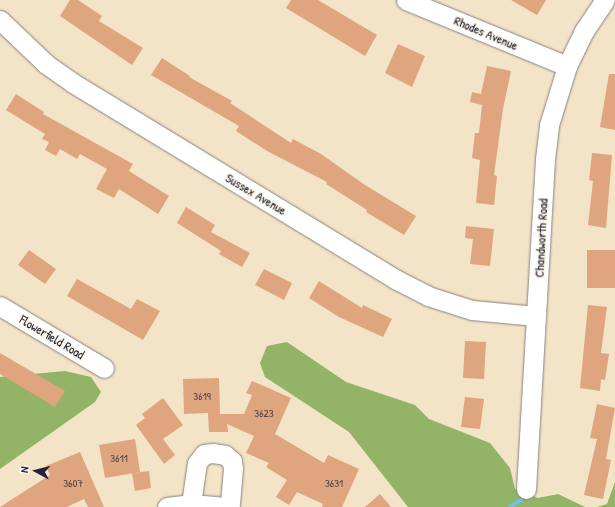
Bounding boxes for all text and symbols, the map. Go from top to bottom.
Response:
street label: Rhodes Avenue [452,13,520,53]
street label: Sussex Avenue [223,170,289,218]
street label: Chandworth Road [531,198,551,278]
street label: Flowerfield Road [17,312,87,362]
house number: 3619 [193,389,211,403]
house number: 3623 [254,406,274,420]
north arrow [16,451,56,491]
house number: 3611 [110,451,128,465]
text: N [17,466,31,473]
house number: 3607 [63,476,83,490]
house number: 3631 [325,476,343,490]

